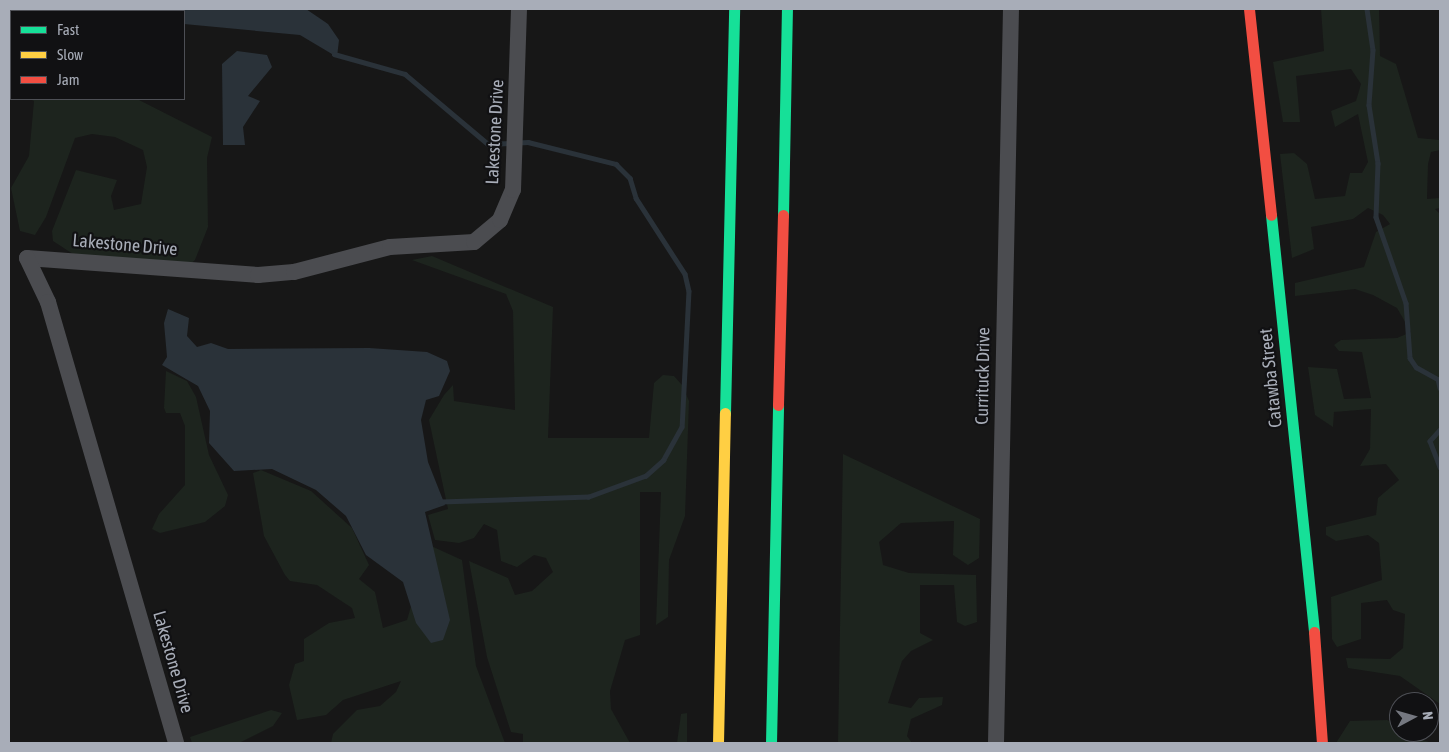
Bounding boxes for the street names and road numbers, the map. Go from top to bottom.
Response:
street label: Lakestone Drive [481,79,509,185]
street label: Lakestone Drive [72,230,178,260]
street label: Currituck Drive [971,327,995,425]
street label: Catawba Street [1255,327,1287,429]
street label: Lakestone Drive [148,608,198,716]

